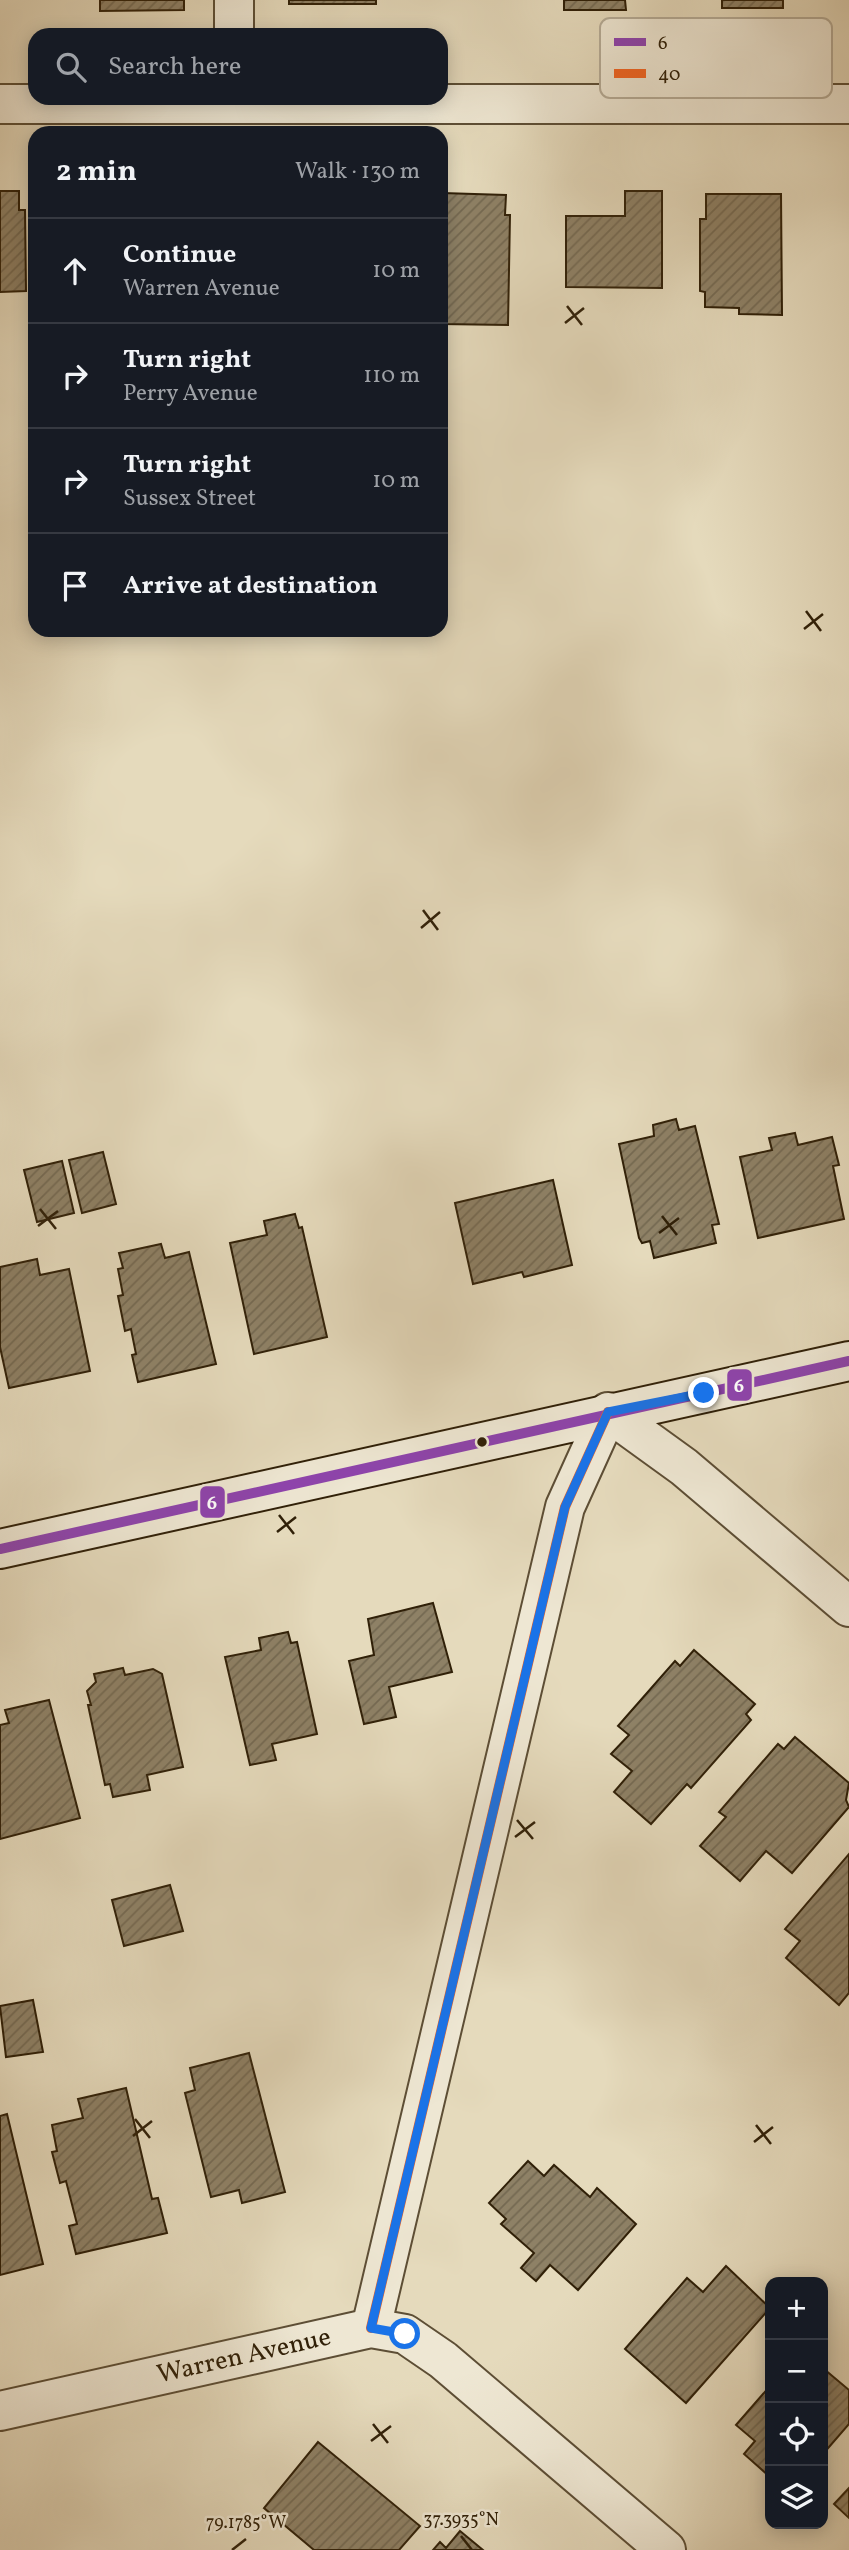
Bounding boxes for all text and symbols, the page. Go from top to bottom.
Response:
legend [600,18,832,98]
search box [28,28,448,105]
text: 6 [658,31,668,57]
icon: search [52,48,90,86]
text: Search here [108,49,241,85]
text: 40 [658,62,680,88]
text: 2 min [56,151,137,193]
text: Walk · 130 m [295,156,420,188]
text: Continue [123,237,236,273]
icon: ahead [56,252,94,290]
text: 10 m [372,255,420,287]
text: Warren Avenue [123,273,280,305]
text: Turn right [123,342,251,378]
icon: right [56,357,94,395]
text: 110 m [363,360,420,392]
text: Perry Avenue [123,378,258,410]
text: Turn right [123,447,251,483]
icon: right [56,462,94,500]
text: 10 m [372,465,420,497]
text: Sussex Street [123,483,256,515]
icon: arrive [56,567,94,605]
text: Arrive at destination [123,568,378,604]
line badge: 6 [726,1368,753,1402]
text: 6 [734,1374,744,1400]
route end [688,1377,719,1408]
unlabelled marker [475,1435,489,1449]
line badge: 6 [199,1485,226,1519]
text: 6 [207,1491,217,1517]
map controls [765,2277,828,2529]
button: + [765,2277,828,2340]
route start [389,2318,420,2349]
street label: Warren Avenue [154,2320,334,2393]
button: − [765,2340,828,2403]
button: locate [765,2403,828,2466]
button: layers [765,2466,828,2529]
text: 37.3935°N [423,2508,499,2533]
text: 79.1785°W [206,2511,286,2536]

